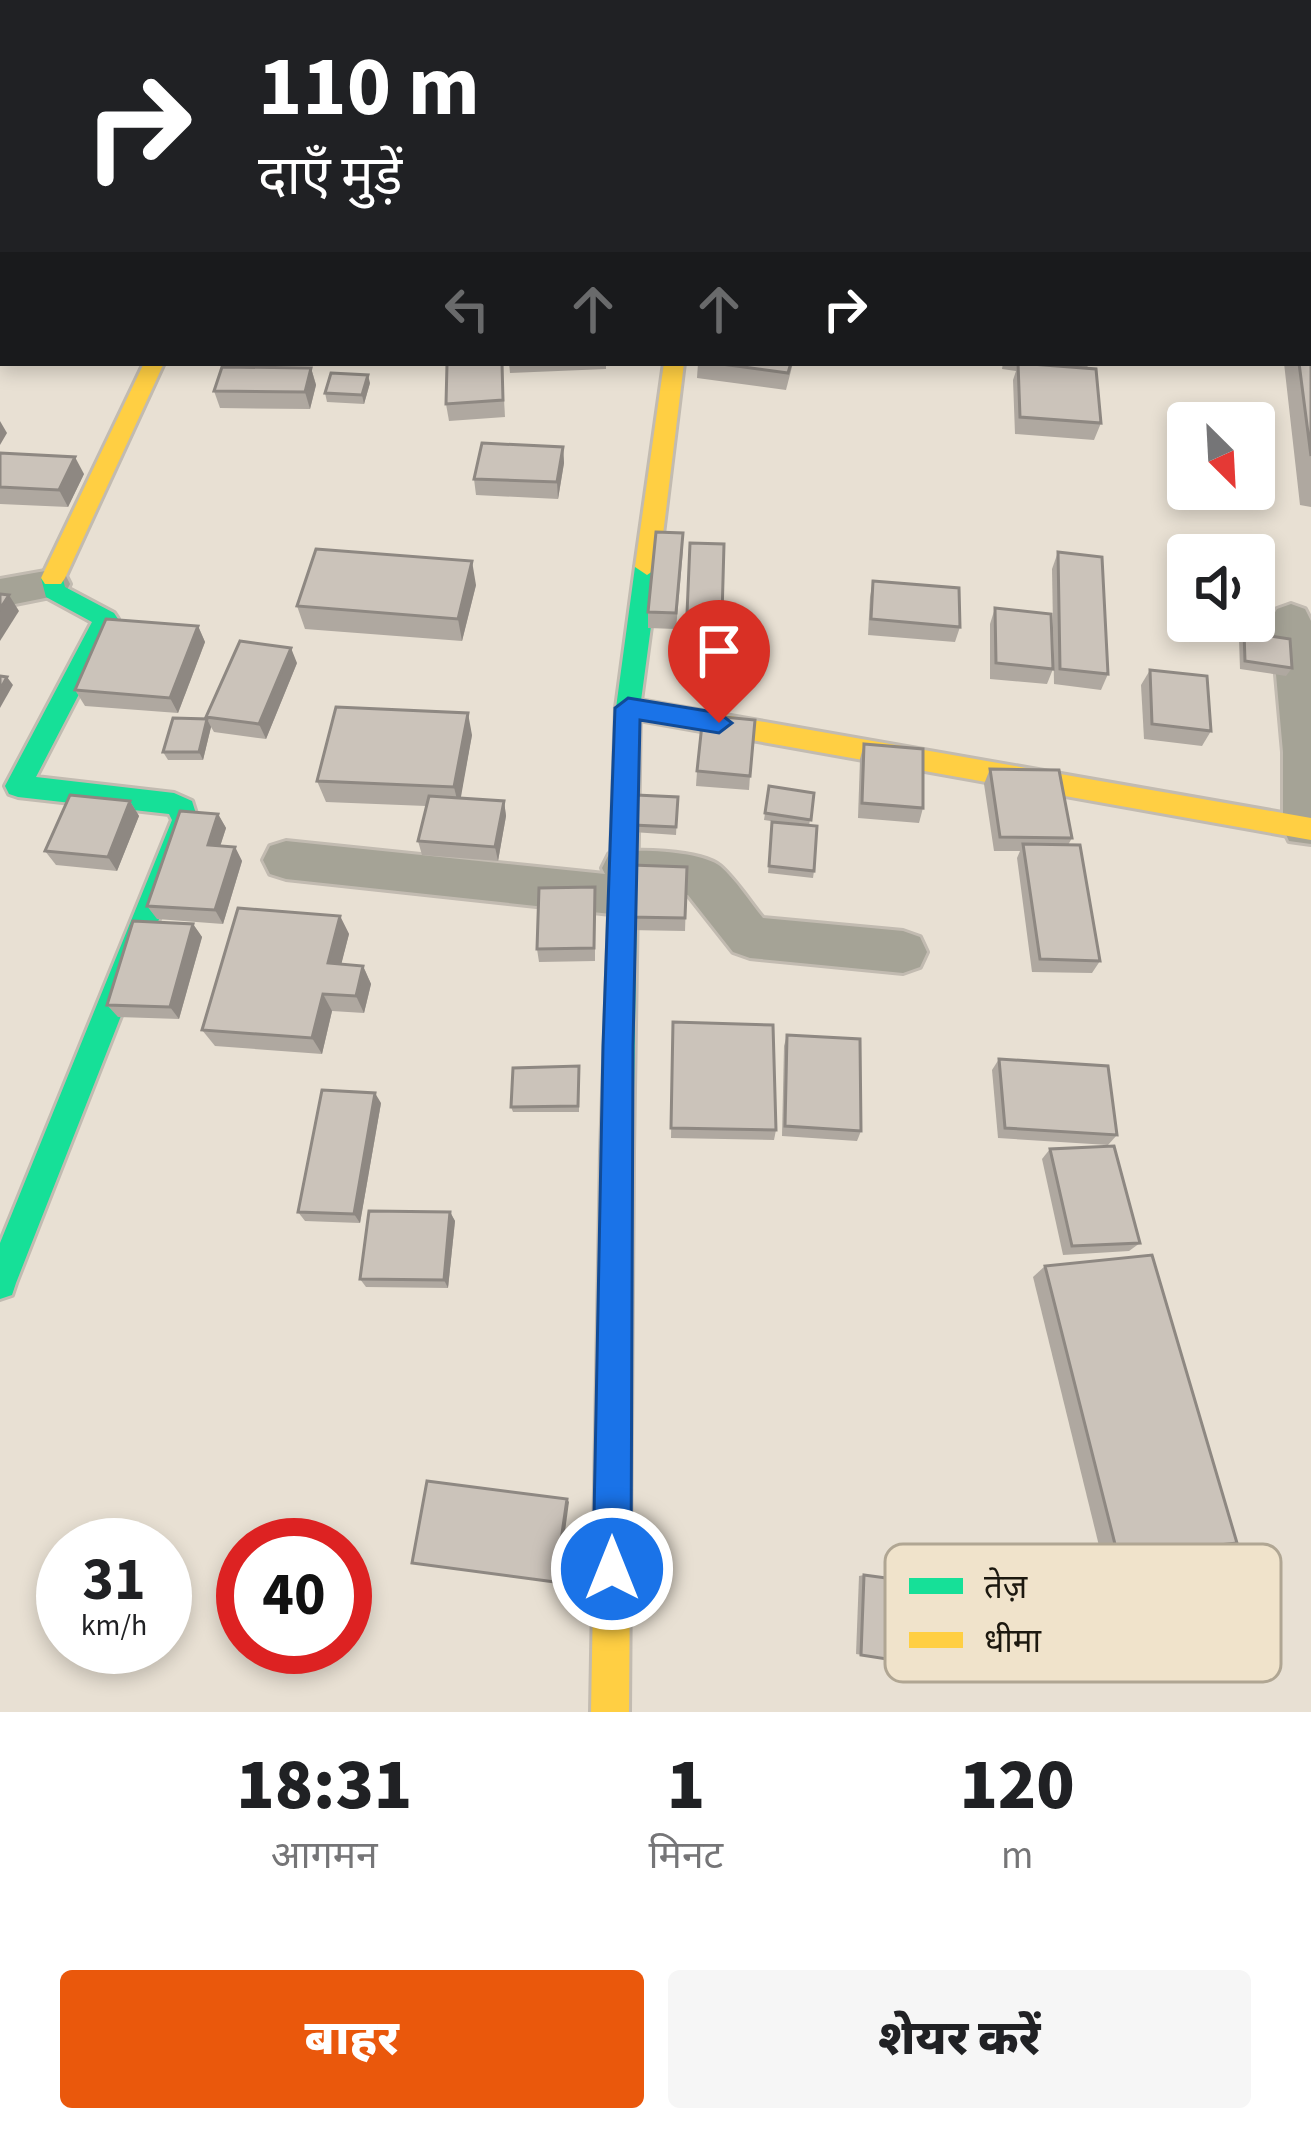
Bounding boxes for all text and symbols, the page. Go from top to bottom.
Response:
text: 110 m [258,28,480,148]
icon: right [60,48,216,204]
text: दाएँ मुड़ें [258,139,403,216]
icon: left [434,276,500,342]
icon: ahead [560,276,626,342]
icon: ahead [686,276,752,342]
icon: right [812,276,878,342]
north arrow [1167,402,1275,510]
map controls [1167,402,1275,642]
button: sound [1167,534,1275,642]
pin [668,600,770,723]
icon: arrive [686,618,752,684]
position arrow [549,1506,675,1632]
speed limit sign: 40 [216,1518,372,1674]
text: 31 [82,1538,146,1623]
legend [885,1544,1281,1682]
text: तेज़ [984,1564,1028,1611]
text: km/h [81,1604,147,1647]
text: धीमा [984,1618,1043,1665]
text: 18:31 [236,1734,412,1837]
text: 1 [667,1734,705,1837]
text: 120 [959,1734,1075,1837]
text: आगमन [271,1828,378,1884]
text: मिनट [649,1828,723,1884]
text: m [1001,1828,1033,1884]
button: बाहर [60,1970,644,2108]
button: शेयर करें [668,1970,1251,2108]

